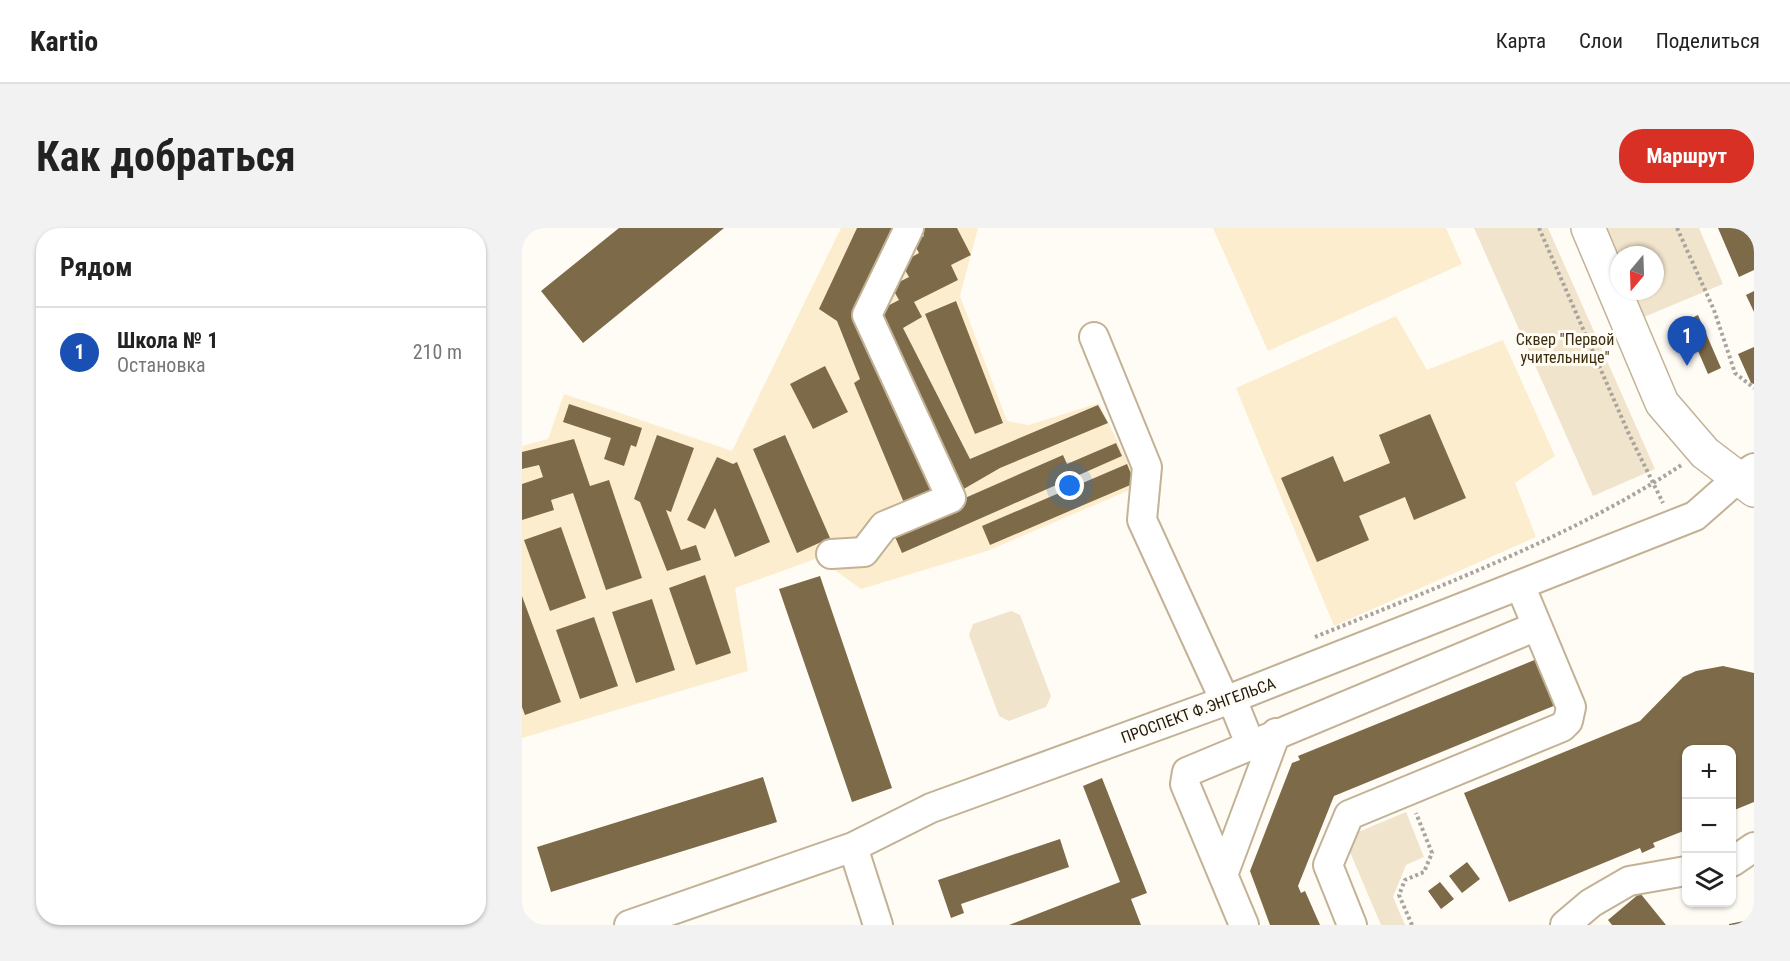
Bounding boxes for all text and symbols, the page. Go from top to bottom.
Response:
text: Kartio [30,25,98,58]
text: Карта [1496,29,1546,53]
text: Слои [1579,29,1623,53]
text: Поделиться [1656,29,1760,53]
button: Маршрут [1619,129,1754,183]
text: Как добраться [36,132,296,181]
north arrow [1610,246,1664,300]
text: Рядом [60,252,132,282]
pin: 1 [1668,316,1706,366]
text: Школа № 1 [117,328,218,353]
park label: Сквер "Первой учительнице" [1516,330,1614,367]
text: 1 [74,340,85,364]
text: 210 m [413,340,462,364]
text: Остановка [117,353,206,377]
your location [1055,471,1084,500]
street label: ПРОСПЕКТ Ф.ЭНГЕЛЬСА [1118,674,1278,747]
map controls [1682,745,1736,907]
button: + [1682,745,1736,799]
button: − [1682,799,1736,853]
button: layers [1682,853,1736,907]

